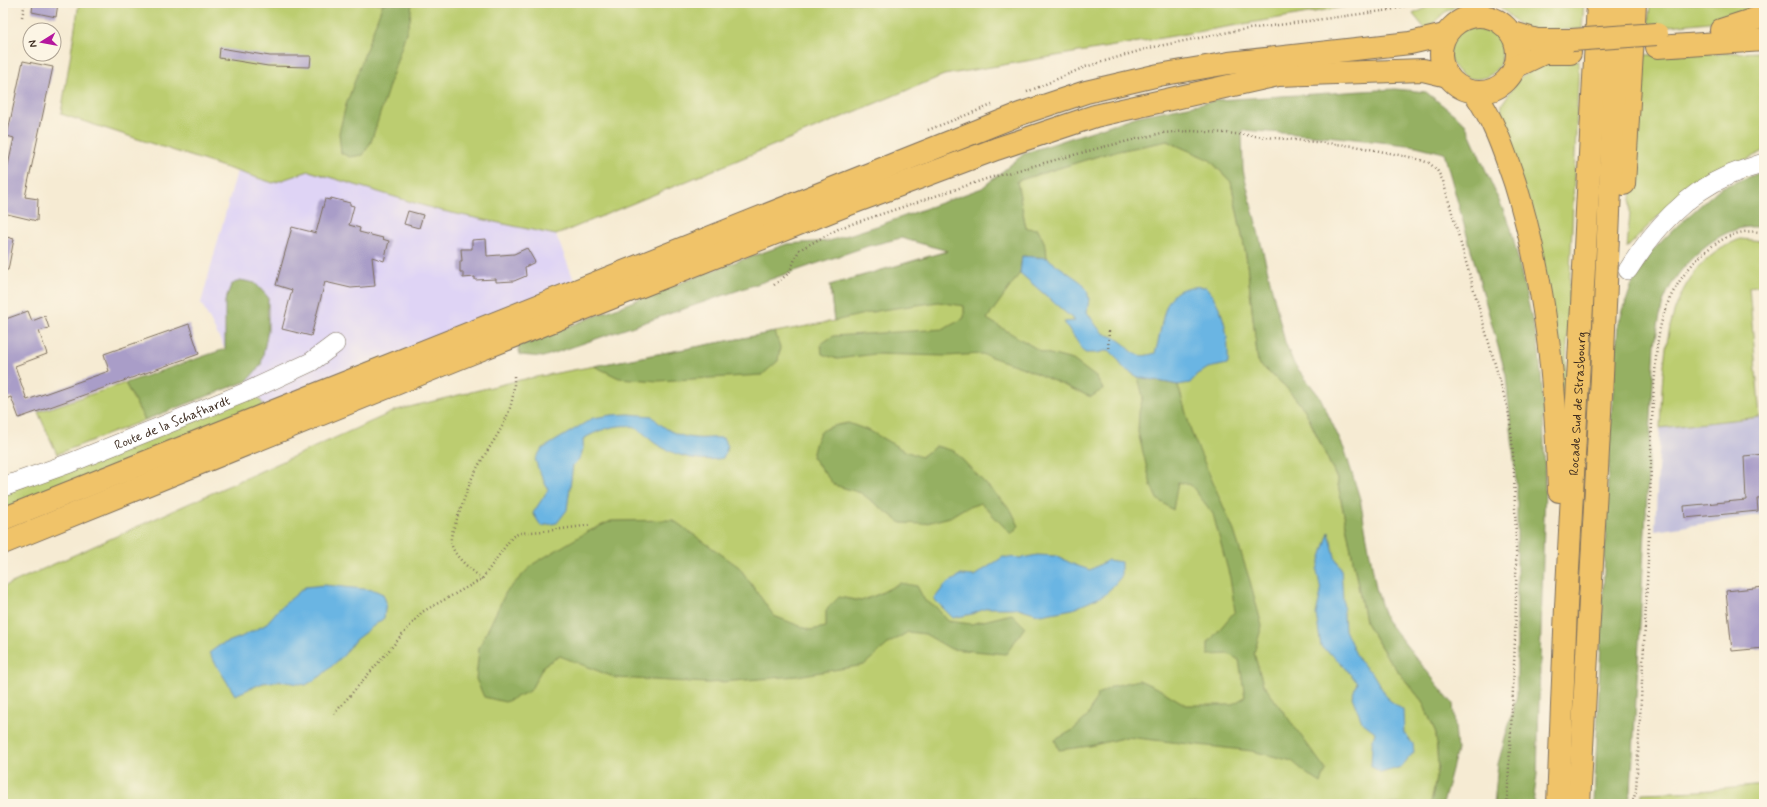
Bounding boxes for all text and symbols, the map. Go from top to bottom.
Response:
north arrow [22,22,62,62]
text: N [26,39,41,49]
street label: Rocade Sud de Strasbourg [1566,331,1591,476]
street label: Route de la Schafhardt [112,392,233,454]

